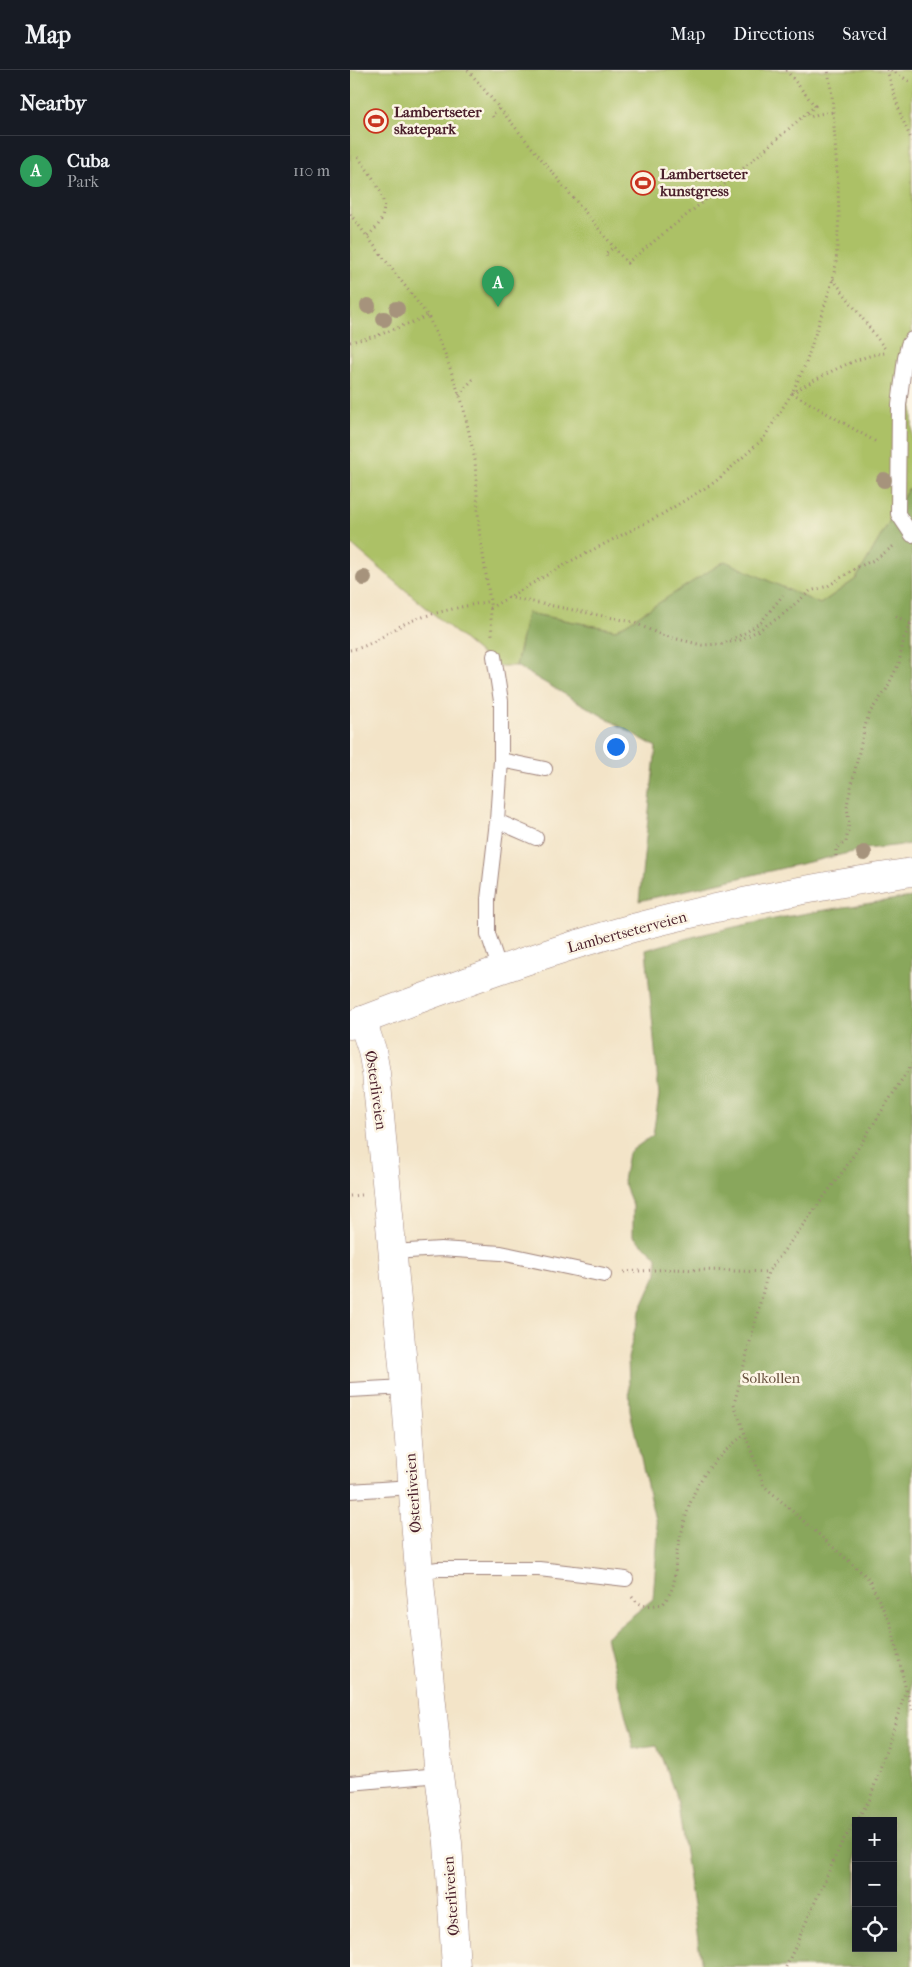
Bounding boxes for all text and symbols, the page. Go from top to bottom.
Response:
text: Map [25,21,71,49]
text: Map [671,24,705,45]
text: Directions [733,24,814,45]
text: Saved [842,24,887,45]
text: Nearby [20,91,86,115]
place label: Lambertseter skatepark [394,103,482,138]
sports icon: Lambertseter skatepark [363,108,389,134]
text: Cuba [67,150,109,172]
text: A [31,161,41,180]
text: 110 m [293,161,330,180]
place label: Lambertseter kunstgress [659,165,748,200]
sports icon: Lambertseter kunstgress [630,170,656,196]
text: Park [67,172,99,191]
pin: A [482,266,514,307]
your location [603,734,629,760]
street label: Lambertseterveien [565,907,689,957]
street label: Østerliveien [362,1049,391,1131]
park label: Solkollen [742,1369,801,1387]
street label: Østerliveien [401,1452,425,1533]
map controls [852,1817,897,1952]
button: + [852,1817,897,1862]
street label: Østerliveien [439,1855,463,1936]
button: − [852,1862,897,1907]
button: locate [852,1907,897,1952]

